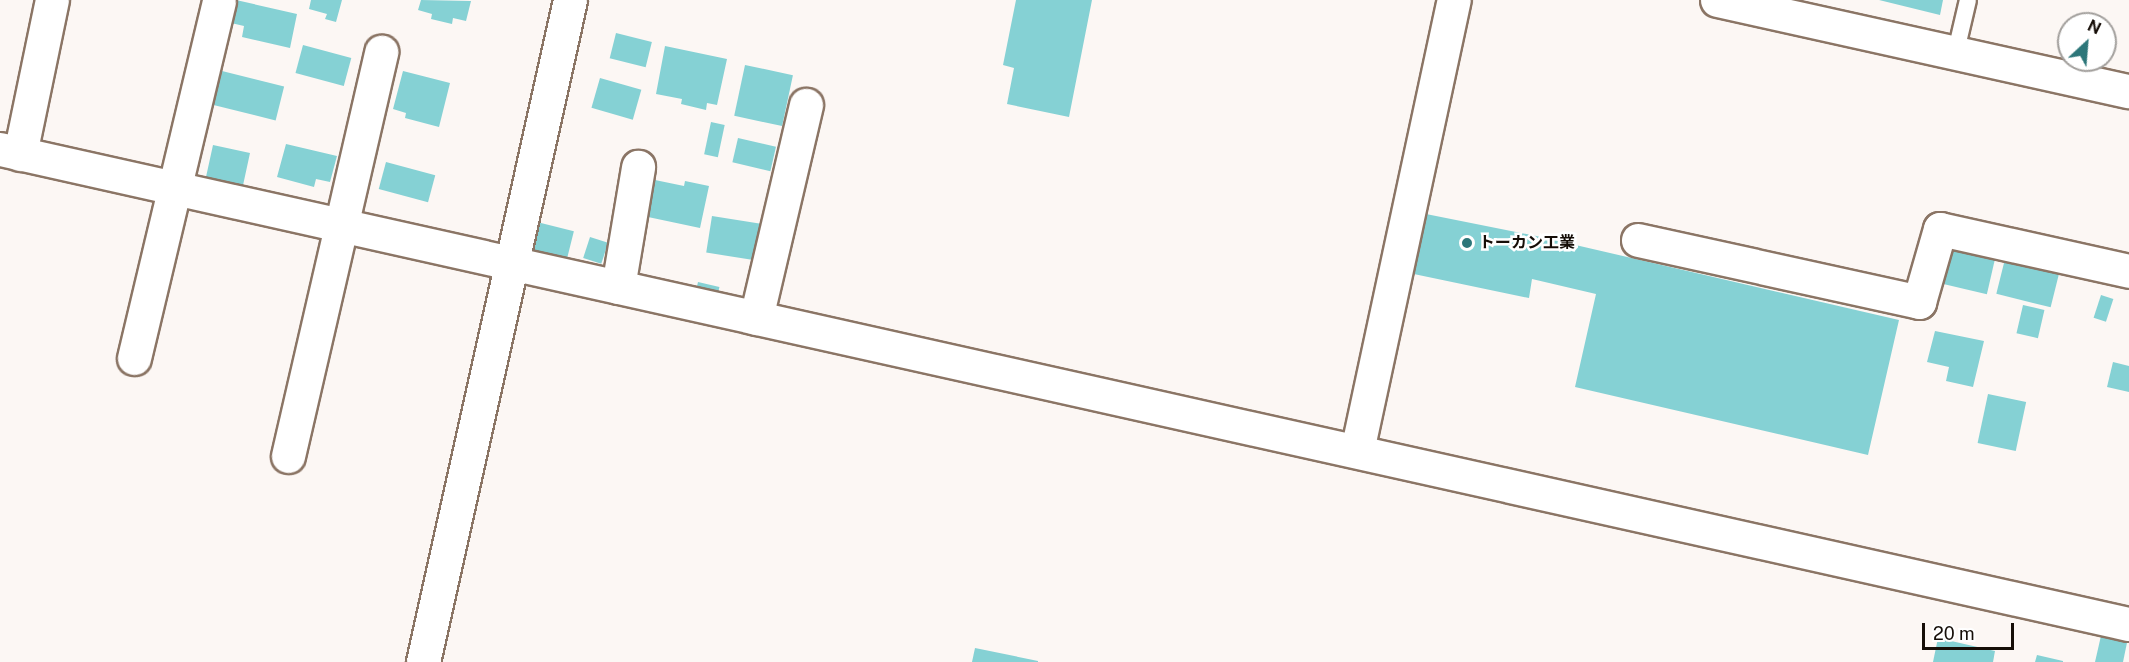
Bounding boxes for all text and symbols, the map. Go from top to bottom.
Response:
north arrow [2057,12,2117,72]
text: N [2084,16,2104,38]
place label: トーカン工業 [1479,233,1575,253]
marker: トーカン工業 [1460,236,1474,250]
scale bar [1925,611,2016,649]
text: 20 m [1933,623,1975,644]

